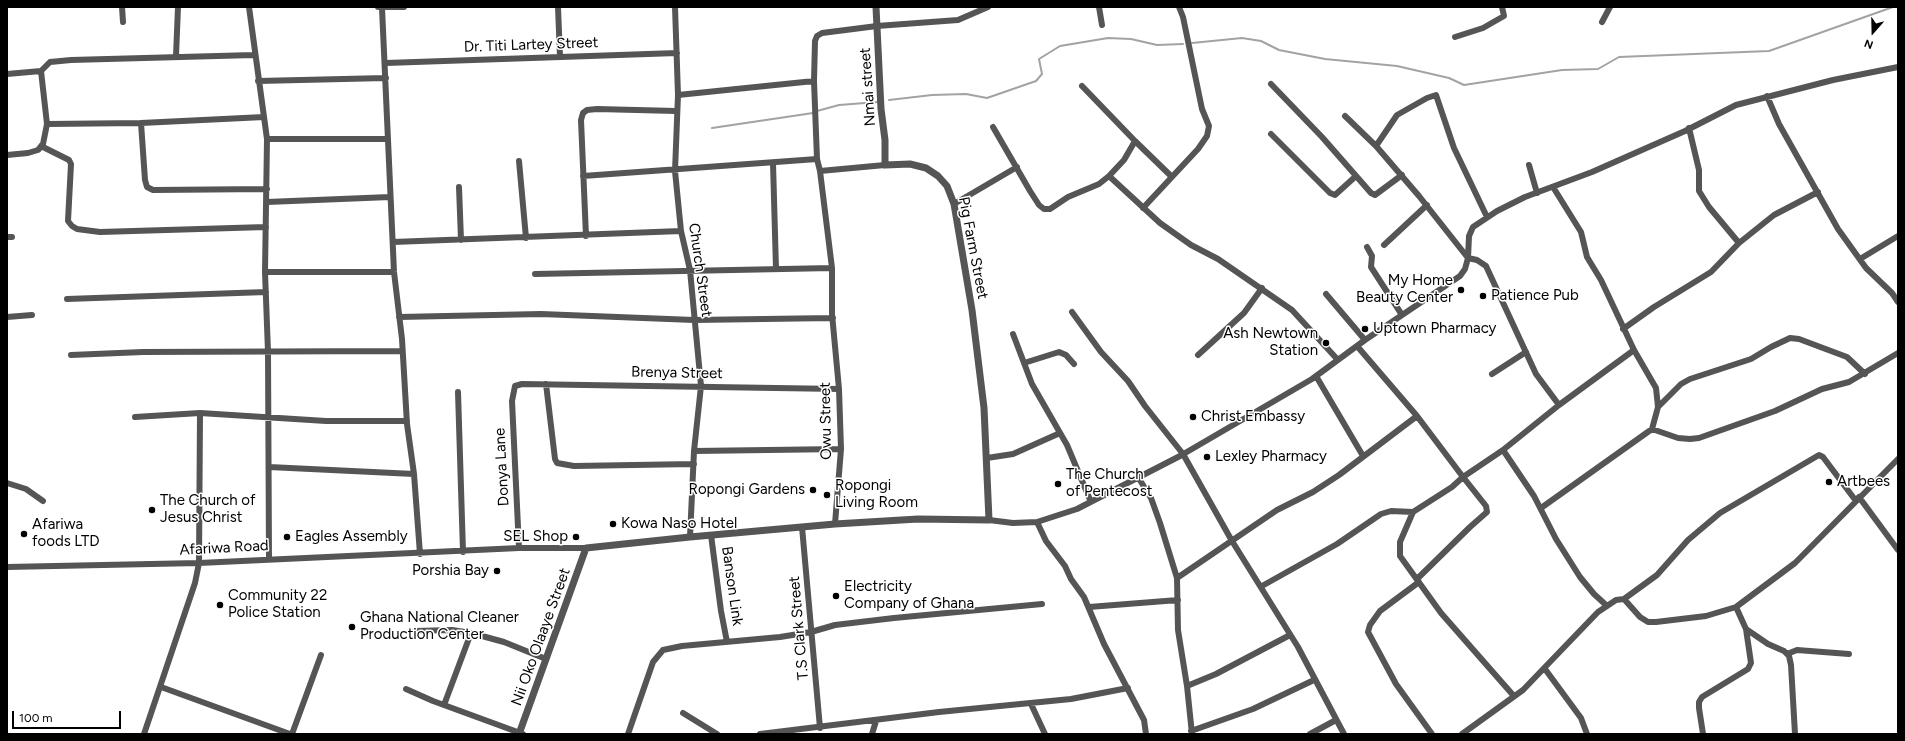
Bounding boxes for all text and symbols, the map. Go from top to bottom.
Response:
north arrow [1853,12,1893,52]
street label: Dr. Titi Lartey Street [463,34,599,56]
text: N [1863,36,1875,51]
street label: Nmai street [856,47,880,127]
street label: Pig Farm Street [954,195,992,301]
street label: Church Street [684,222,716,318]
place label: My Home Beauty Center [1356,272,1453,307]
marker: My Home Beauty Center [1456,285,1466,295]
place label: Patience Pub [1491,287,1579,305]
marker: Patience Pub [1478,291,1488,301]
place label: Uptown Pharmacy [1373,320,1496,338]
marker: Uptown Pharmacy [1360,324,1370,334]
place label: Ash Newtown Station [1223,325,1318,360]
marker: Ash Newtown Station [1321,338,1331,348]
street label: Brenya Street [631,363,723,383]
street label: Owu Street [816,382,836,460]
place label: Christ Embassy [1201,408,1305,426]
marker: Christ Embassy [1188,412,1198,422]
street label: Donya Lane [491,427,513,507]
place label: Lexley Pharmacy [1215,448,1327,466]
marker: Lexley Pharmacy [1202,452,1212,462]
place label: The Church of Pentecost [1066,466,1152,501]
place label: Artbees [1837,473,1890,491]
place label: Ropongi Living Room [835,477,918,512]
marker: Artbees [1824,477,1834,487]
marker: The Church of Pentecost [1053,479,1063,489]
place label: Ropongi Gardens [689,481,805,499]
marker: Ropongi Gardens [808,485,818,495]
marker: Ropongi Living Room [822,490,832,500]
place label: The Church of Jesus Christ [160,492,256,527]
marker: The Church of Jesus Christ [147,505,157,515]
place label: Kowa Naso Hotel [621,515,737,533]
place label: Afariwa foods LTD [32,516,100,551]
marker: Kowa Naso Hotel [608,519,618,529]
place label: Eagles Assembly [295,528,408,546]
place label: SEL Shop [503,528,568,546]
marker: Afariwa foods LTD [19,529,29,539]
marker: Eagles Assembly [282,532,292,542]
marker: SEL Shop [571,532,581,542]
street label: Afariwa Road [179,537,269,559]
street label: Banson Link [718,545,746,627]
place label: Porshia Bay [412,562,489,580]
marker: Porshia Bay [492,566,502,576]
street label: Nii Oko Olaaye Street [508,566,574,708]
street label: T.S Clark Street [785,575,813,681]
place label: Electricity Company of Ghana [844,578,974,613]
place label: Community 22 Police Station [228,587,327,622]
marker: Electricity Company of Ghana [831,591,841,601]
marker: Community 22 Police Station [215,600,225,610]
place label: Ghana National Cleaner Production Center [360,609,519,644]
marker: Ghana National Cleaner Production Center [347,622,357,632]
scale bar [14,703,123,729]
text: 100 m [19,711,53,725]

